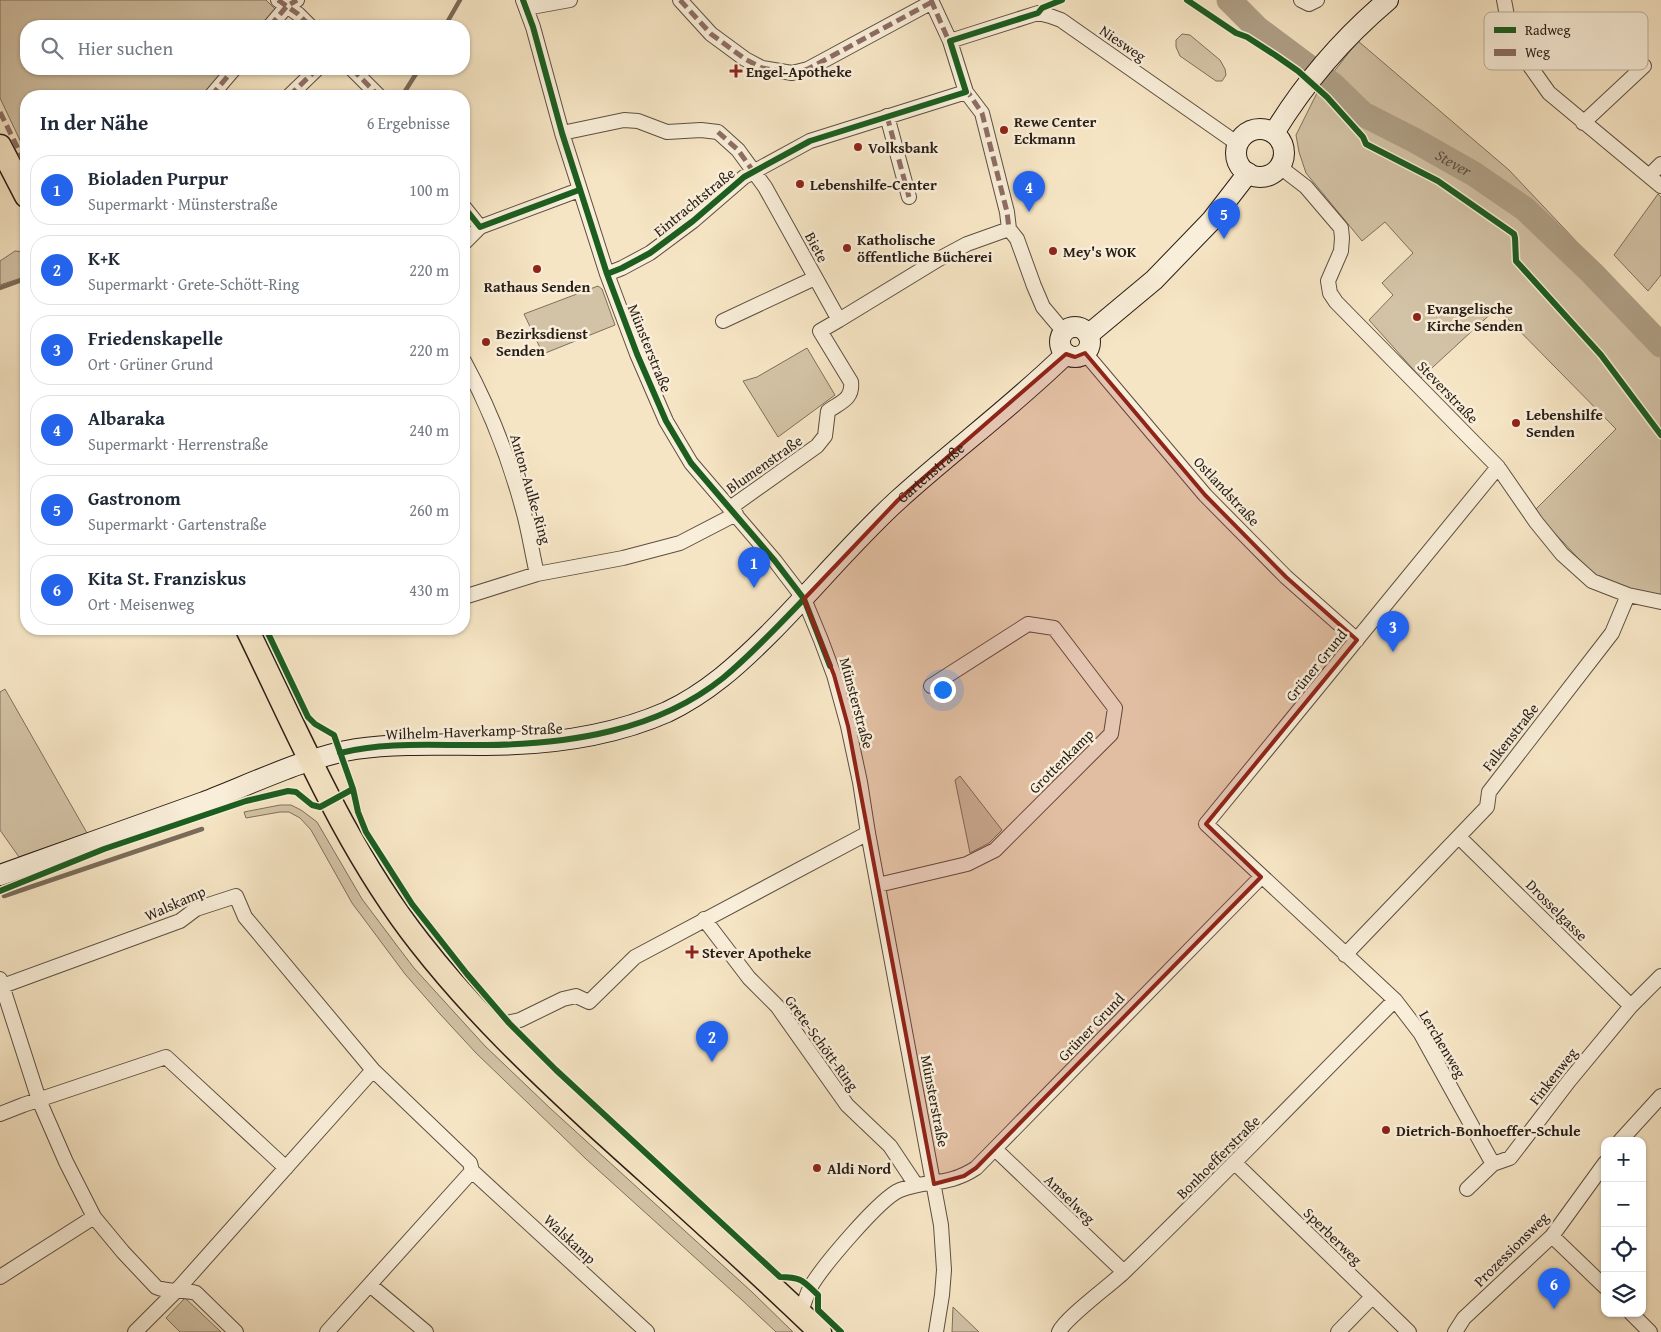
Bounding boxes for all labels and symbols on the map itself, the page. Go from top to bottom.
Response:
legend [1484,12,1648,70]
street label: Niesweg [1096,20,1151,67]
text: Radweg [1525,20,1570,40]
text: Weg [1525,42,1550,62]
place label: Engel-Apotheke [746,61,852,82]
marker: Engel-Apotheke [730,65,742,77]
place label: Rewe Center Eckmann [1014,111,1097,149]
marker: Rewe Center Eckmann [998,124,1010,136]
place label: Volksbank [868,137,939,158]
marker: Volksbank [852,141,864,153]
water label: Stever [1431,143,1477,183]
street label: Eintrachtstraße [649,163,739,241]
pin: 4 [1013,171,1045,212]
place label: Lebenshilfe-Center [810,174,937,195]
marker: Lebenshilfe-Center [794,178,806,190]
pin: 5 [1208,198,1240,239]
street label: Biete [800,228,834,266]
place label: Katholische öffentliche Bücherei [857,229,993,267]
place label: Mey's WOK [1063,241,1137,262]
marker: Katholische öffentliche Bücherei [841,242,853,254]
marker: Mey's WOK [1047,245,1059,257]
marker: Rathaus Senden [531,263,543,275]
place label: Rathaus Senden [484,276,590,297]
place label: Evangelische Kirche Senden [1427,298,1523,336]
street label: Münsterstraße [623,301,677,395]
marker: Evangelische Kirche Senden [1411,311,1423,323]
place label: Bezirksdienst Senden [496,323,588,361]
marker: Bezirksdienst Senden [480,336,492,348]
street label: Steverstraße [1413,356,1483,428]
place label: Lebenshilfe Senden [1526,404,1603,442]
marker: Lebenshilfe Senden [1510,417,1522,429]
street label: Blumenstraße [722,430,806,498]
street label: Anton-Aulke-Ring [505,431,557,547]
street label: Gartenstraße [892,437,968,507]
street label: Ostlandstraße [1189,452,1265,530]
pin: 1 [738,547,770,588]
pin: 3 [1377,611,1409,652]
street label: Grüner Grund [1280,624,1352,706]
street label: Münsterstraße [835,655,879,751]
your location [930,677,956,703]
street label: Falkenstraße [1477,699,1543,775]
street label: Wilhelm-Haverkamp-Straße [385,717,563,745]
street label: Grottenkamp [1024,724,1098,798]
street label: Drosselgasse [1522,875,1592,945]
street label: Walskamp [141,880,209,926]
place label: Stever Apotheke [702,942,811,963]
marker: Stever Apotheke [686,946,698,958]
street label: Grüner Grund [1053,988,1129,1066]
street label: Grete-Schött-Ring [780,991,864,1096]
street label: Lerchenweg [1415,1006,1472,1082]
pin: 2 [696,1021,728,1062]
street label: Finkenweg [1524,1042,1582,1109]
street label: Münsterstraße [916,1053,954,1149]
street label: Bonhoefferstraße [1171,1110,1265,1204]
place label: Dietrich-Bonhoeffer-Schule [1396,1120,1581,1141]
marker: Dietrich-Bonhoeffer-Schule [1380,1124,1392,1136]
place label: Aldi Nord [827,1158,892,1179]
marker: Aldi Nord [811,1162,823,1174]
street label: Amselweg [1040,1169,1100,1229]
street label: Sperberweg [1299,1203,1367,1270]
street label: Prozessionsweg [1469,1206,1554,1291]
street label: Walskamp [539,1209,601,1269]
pin: 6 [1538,1268,1570,1309]

